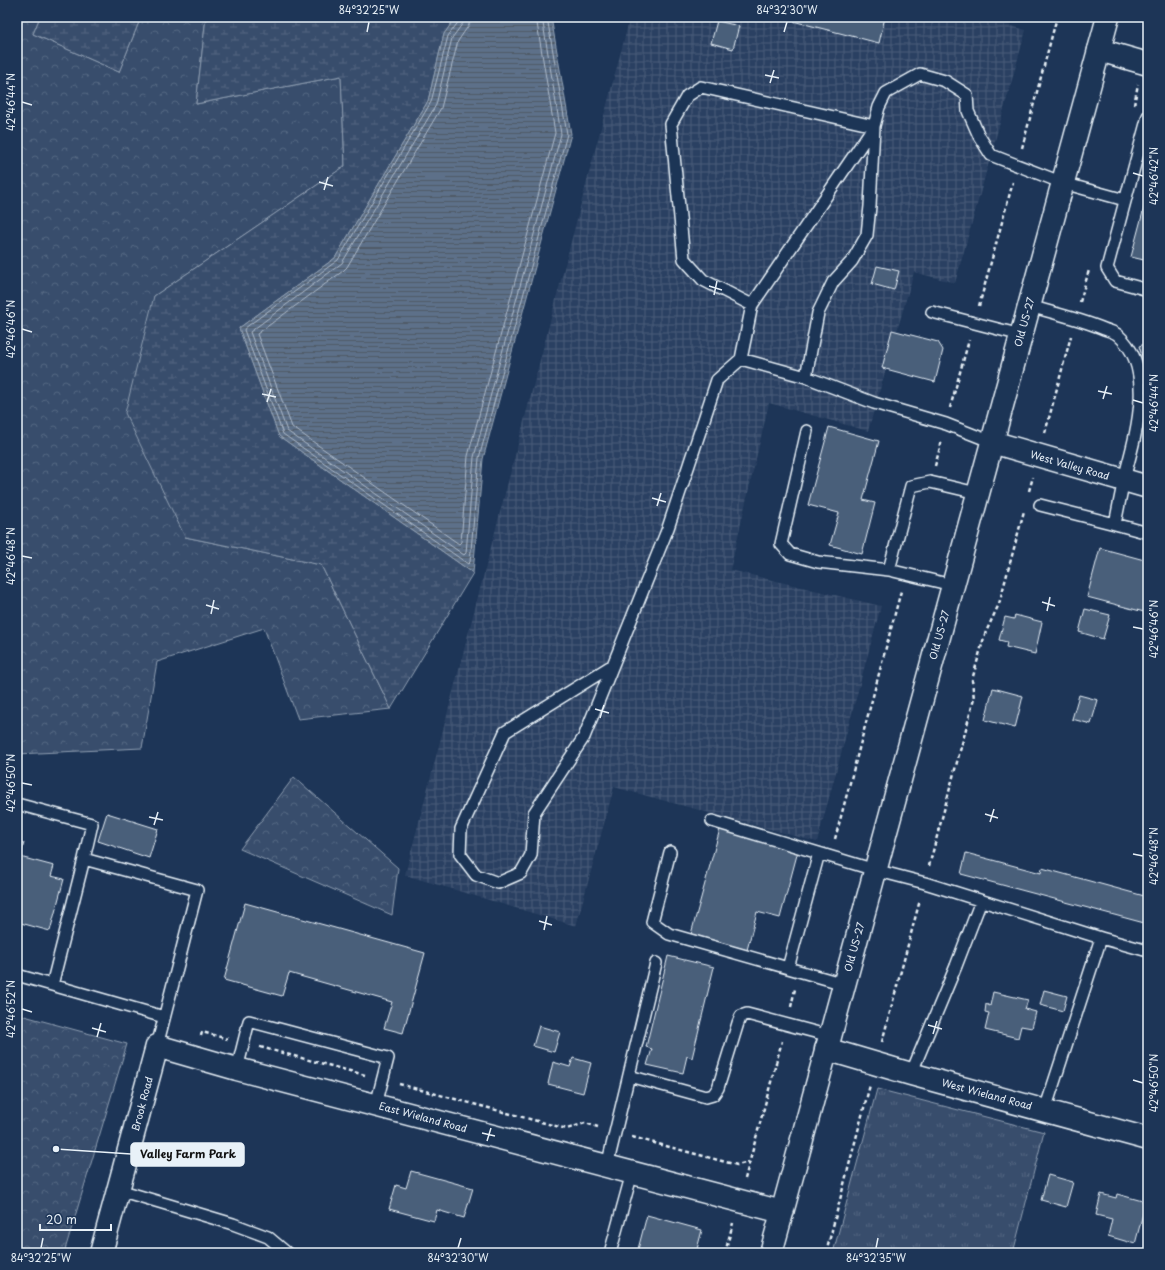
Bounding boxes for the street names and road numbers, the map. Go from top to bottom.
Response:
street label: Old US-27 [1010,295,1037,348]
street label: West Valley Road [1028,446,1112,484]
street label: Old US-27 [925,608,952,661]
street label: Old US-27 [840,920,867,973]
street label: West Wieland Road [940,1074,1034,1113]
street label: Brook Road [127,1075,156,1133]
street label: East Wieland Road [377,1098,469,1136]

